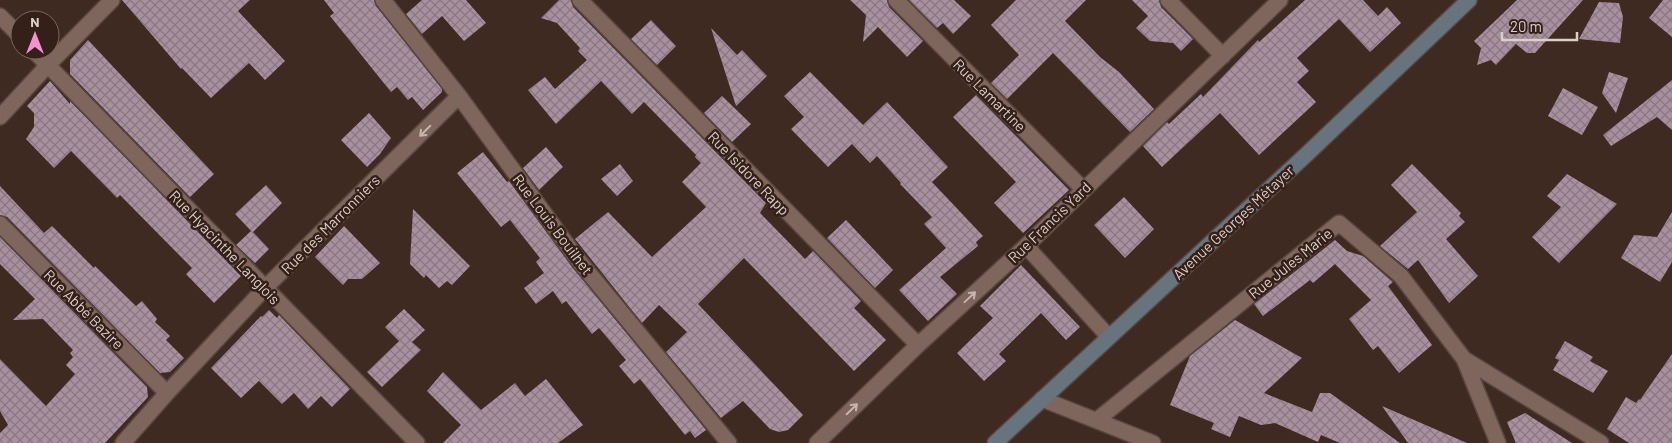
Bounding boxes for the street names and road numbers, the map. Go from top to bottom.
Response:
street label: Rue Lamartine [950,55,1030,135]
street label: Rue Isidore Rapp [705,127,793,219]
street label: Avenue Georges Métayer [1169,161,1298,283]
street label: Rue Louis Bouilhet [509,170,597,278]
street label: Rue des Marronniers [277,171,383,277]
street label: Rue Francis Yard [1004,178,1094,266]
street label: Rue Hyacinthe Langlois [166,186,284,308]
street label: Rue Jules Marie [1245,224,1335,302]
street label: Rue Abbé Bazire [40,265,128,353]

